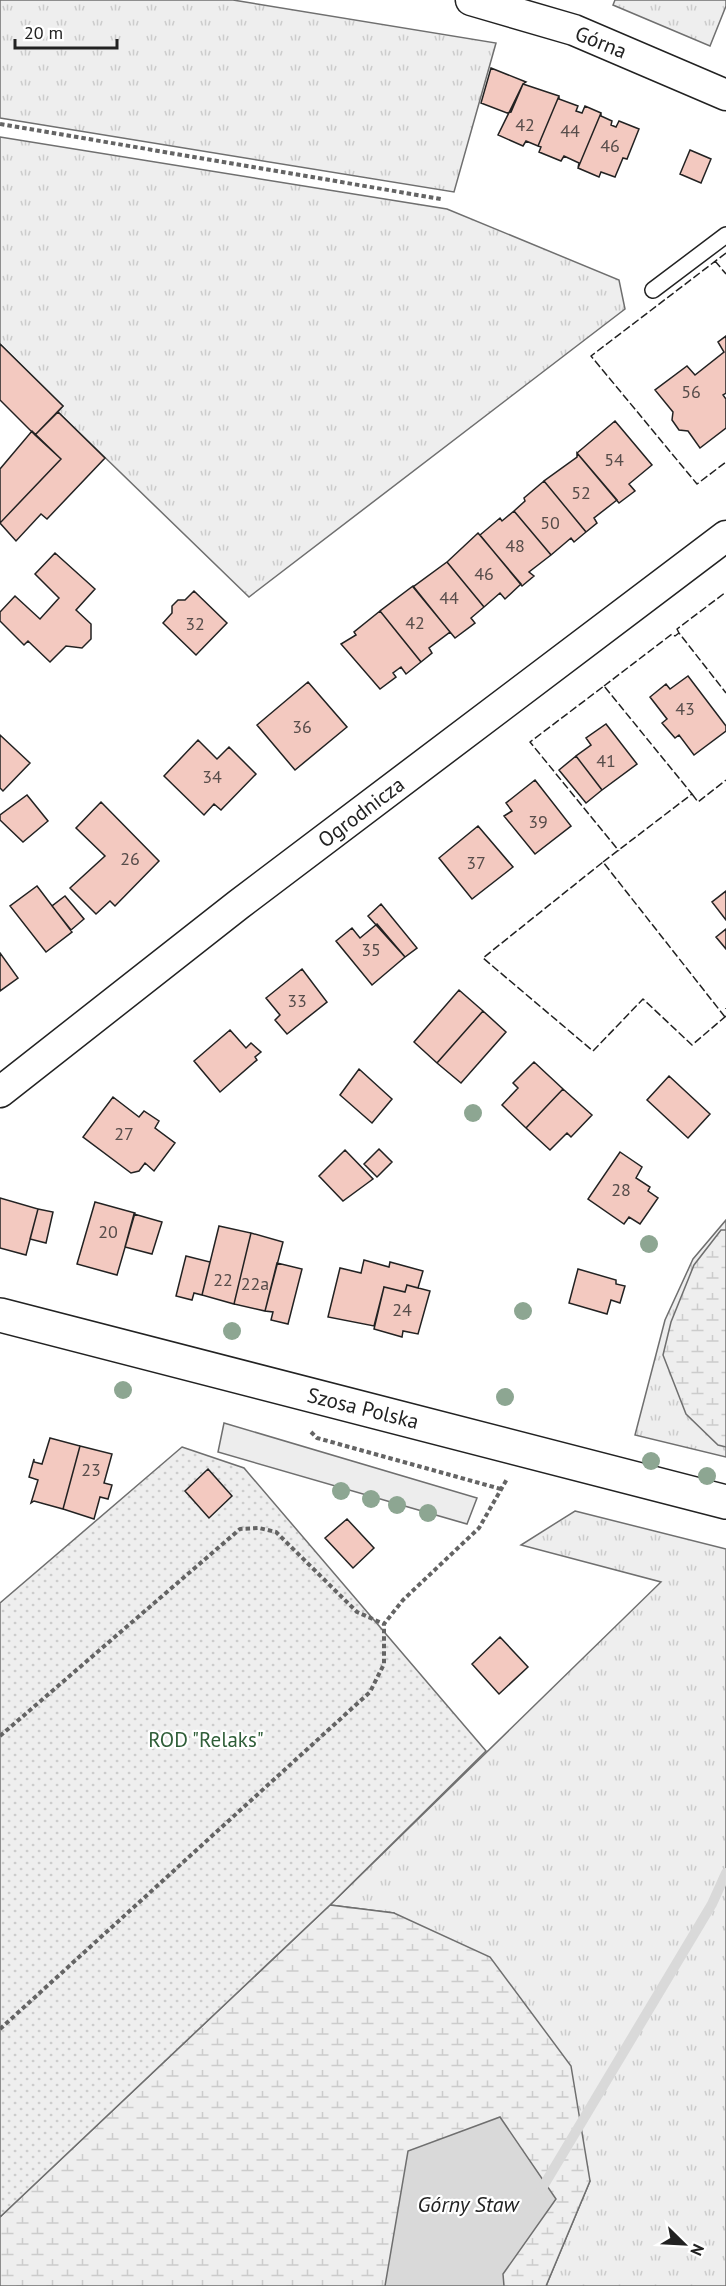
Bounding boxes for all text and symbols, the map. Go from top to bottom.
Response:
scale bar [15,12,117,50]
street label: Górna [571,20,631,64]
text: 20 m [24,21,63,44]
house number: 42 [515,113,535,136]
house number: 44 [560,119,580,142]
house number: 46 [600,134,620,157]
house number: 56 [681,380,701,403]
house number: 54 [604,448,624,471]
house number: 52 [571,481,591,504]
house number: 50 [540,511,560,534]
house number: 48 [505,534,525,557]
house number: 46 [474,562,494,585]
house number: 44 [439,586,459,609]
house number: 42 [405,611,425,634]
house number: 32 [185,612,205,635]
house number: 43 [675,697,695,720]
house number: 36 [292,715,312,738]
house number: 41 [596,749,616,772]
house number: 34 [202,765,222,788]
street label: Ogrodnicza [312,771,410,853]
house number: 39 [528,810,548,833]
house number: 26 [120,847,140,870]
house number: 37 [466,851,486,874]
house number: 35 [361,938,381,961]
house number: 33 [287,989,307,1012]
house number: 27 [114,1122,134,1145]
house number: 28 [611,1178,631,1201]
house number: 20 [98,1220,118,1243]
house number: 22 [213,1268,233,1291]
house number: 22a [241,1272,269,1295]
house number: 24 [392,1298,412,1321]
street label: Szosa Polska [304,1381,422,1435]
house number: 23 [81,1458,101,1481]
park label: ROD "Relaks" [148,1726,264,1753]
water label: Górny Staw [417,2190,521,2218]
north arrow [654,2214,714,2274]
text: N [686,2241,709,2259]

